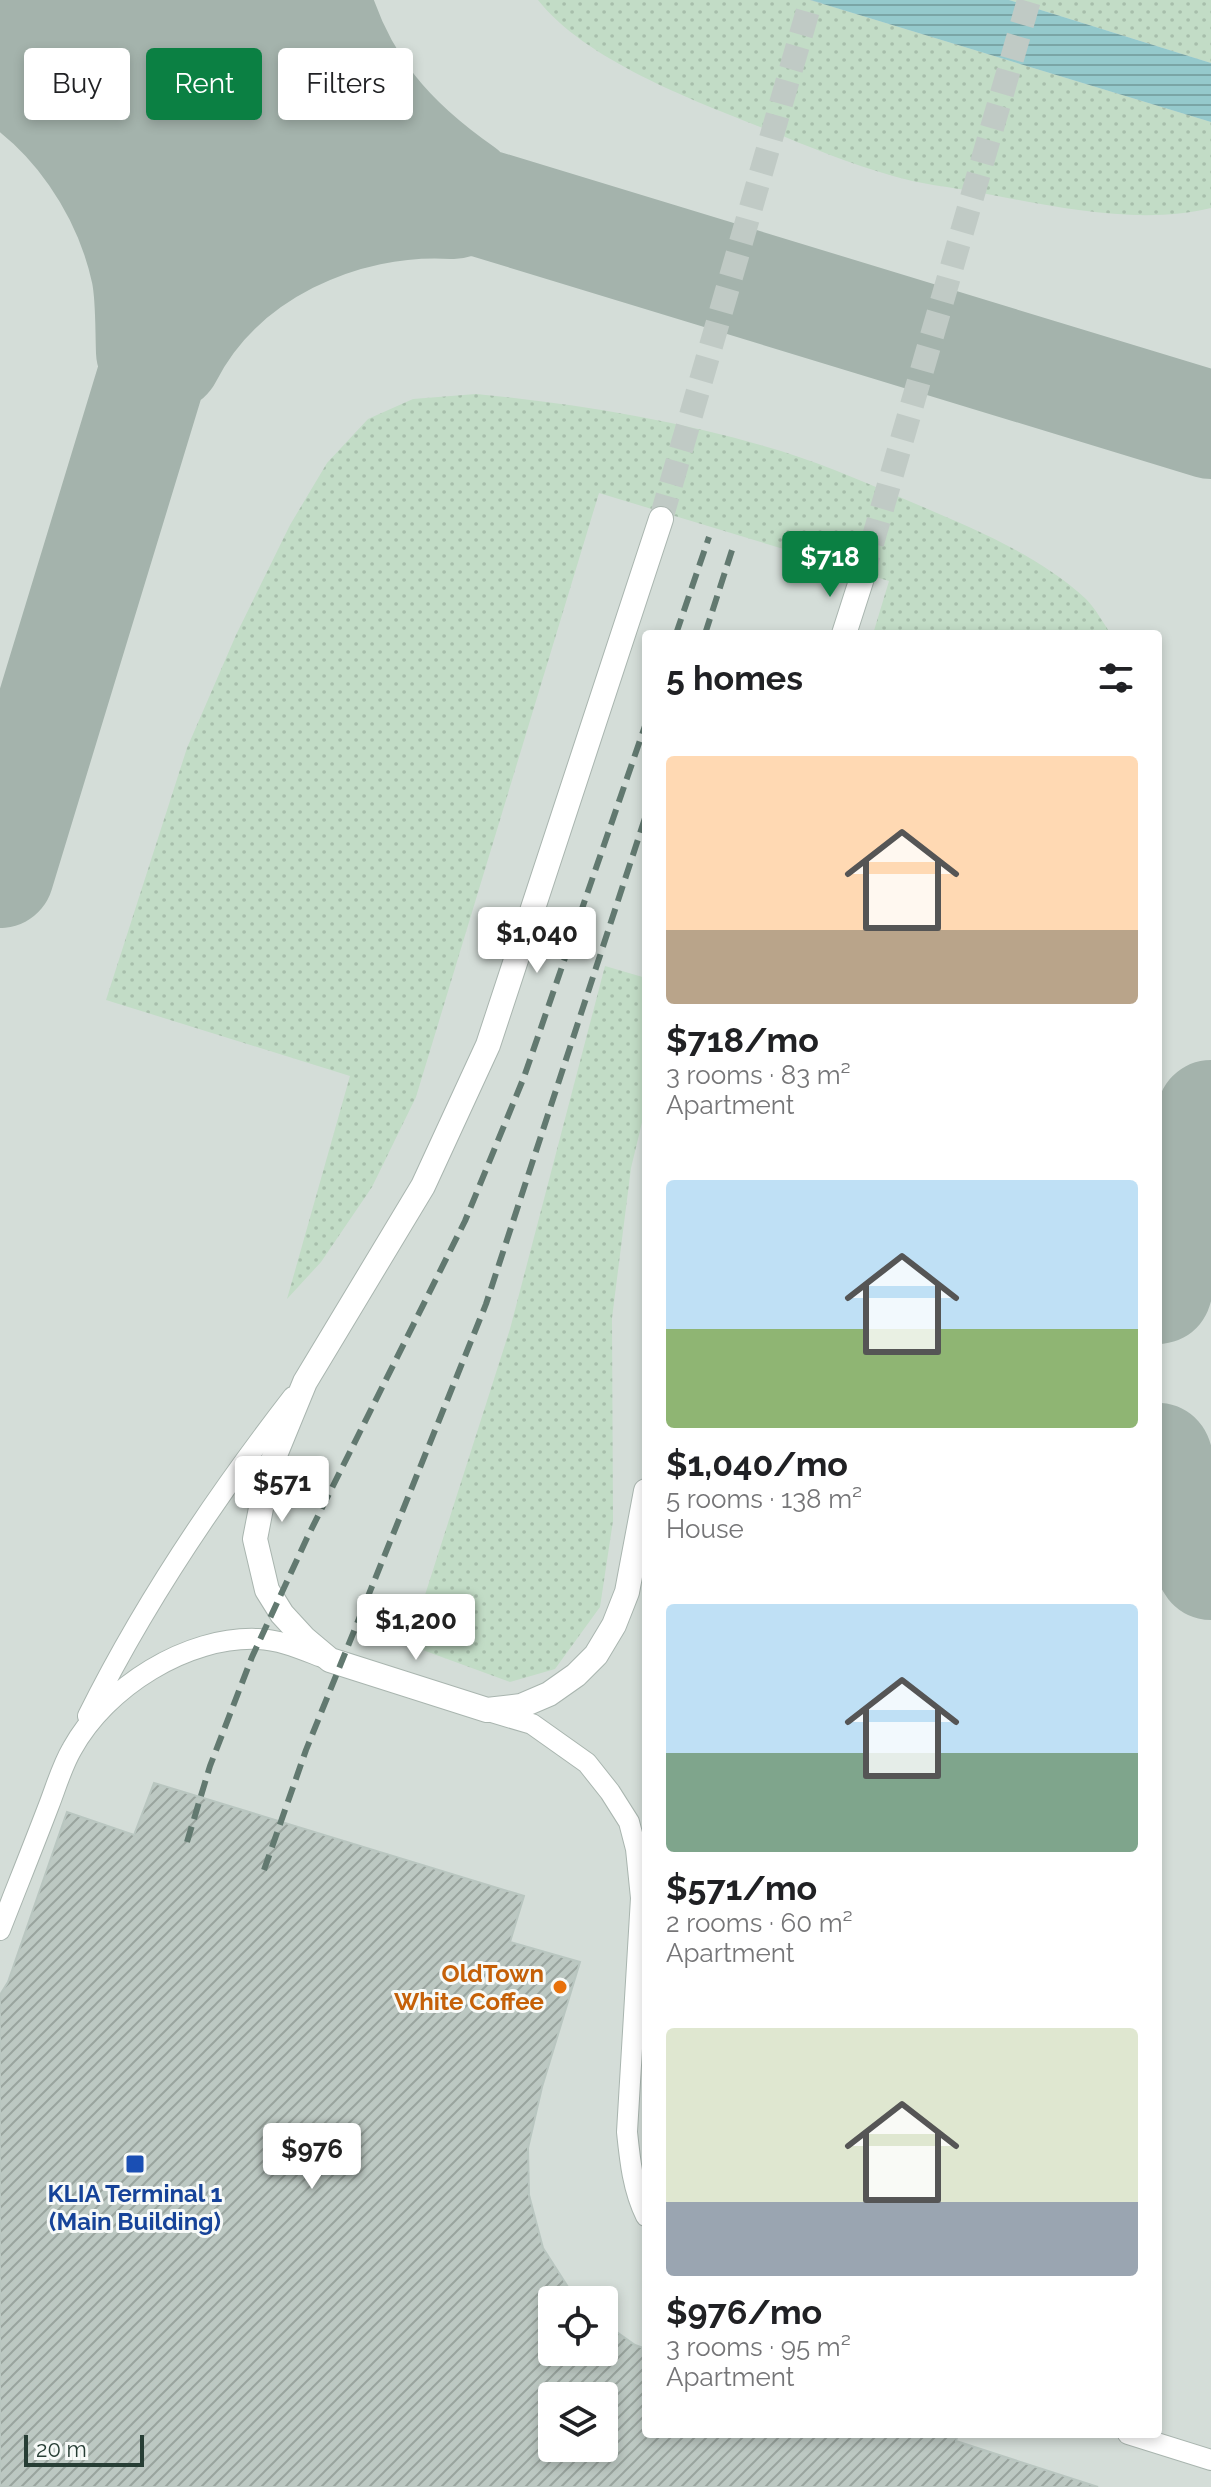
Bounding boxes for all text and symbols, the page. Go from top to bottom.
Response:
chip: Buy [24,48,130,120]
chip: Rent [146,48,262,120]
chip: Filters [278,48,413,120]
pin: $718 [783,531,877,599]
text: $718 [800,542,860,572]
icon: filters [1094,656,1138,700]
text: 5 homes [666,658,803,698]
icon: home [830,808,974,952]
pin: $1,040 [472,907,602,975]
text: $1,040 [496,918,578,948]
text: $718/mo [666,1020,819,1060]
text: 3 rooms · 83 m² [666,1060,851,1090]
text: Apartment [666,1090,795,1120]
icon: home [830,1232,974,1376]
text: $1,040/mo [666,1444,848,1484]
pin: $571 [235,1456,329,1524]
text: $571 [253,1467,311,1497]
text: 5 rooms · 138 m² [666,1484,862,1514]
text: House [666,1514,744,1544]
pin: $1,200 [351,1594,481,1662]
text: $1,200 [375,1605,457,1635]
icon: home [830,1656,974,1800]
text: $571/mo [666,1868,817,1908]
text: 2 rooms · 60 m² [666,1908,853,1938]
text: Apartment [666,1938,795,1968]
place label: OldTown White Coffee [394,1959,544,2016]
marker: OldTown White Coffee [551,1978,569,1996]
icon: home [830,2080,974,2224]
pin: $976 [265,2123,359,2191]
text: $976 [281,2134,343,2164]
marker: KLIA Terminal 1 (Main Building) [124,2153,146,2175]
place label: KLIA Terminal 1 (Main Building) [48,2179,223,2236]
map controls [538,2286,618,2462]
button: locate [538,2286,618,2366]
text: $976/mo [666,2292,822,2332]
text: 3 rooms · 95 m² [666,2332,851,2362]
text: Apartment [666,2362,795,2392]
button: layers [538,2382,618,2462]
scale bar [24,2431,144,2467]
text: 20 m [36,2436,87,2462]

